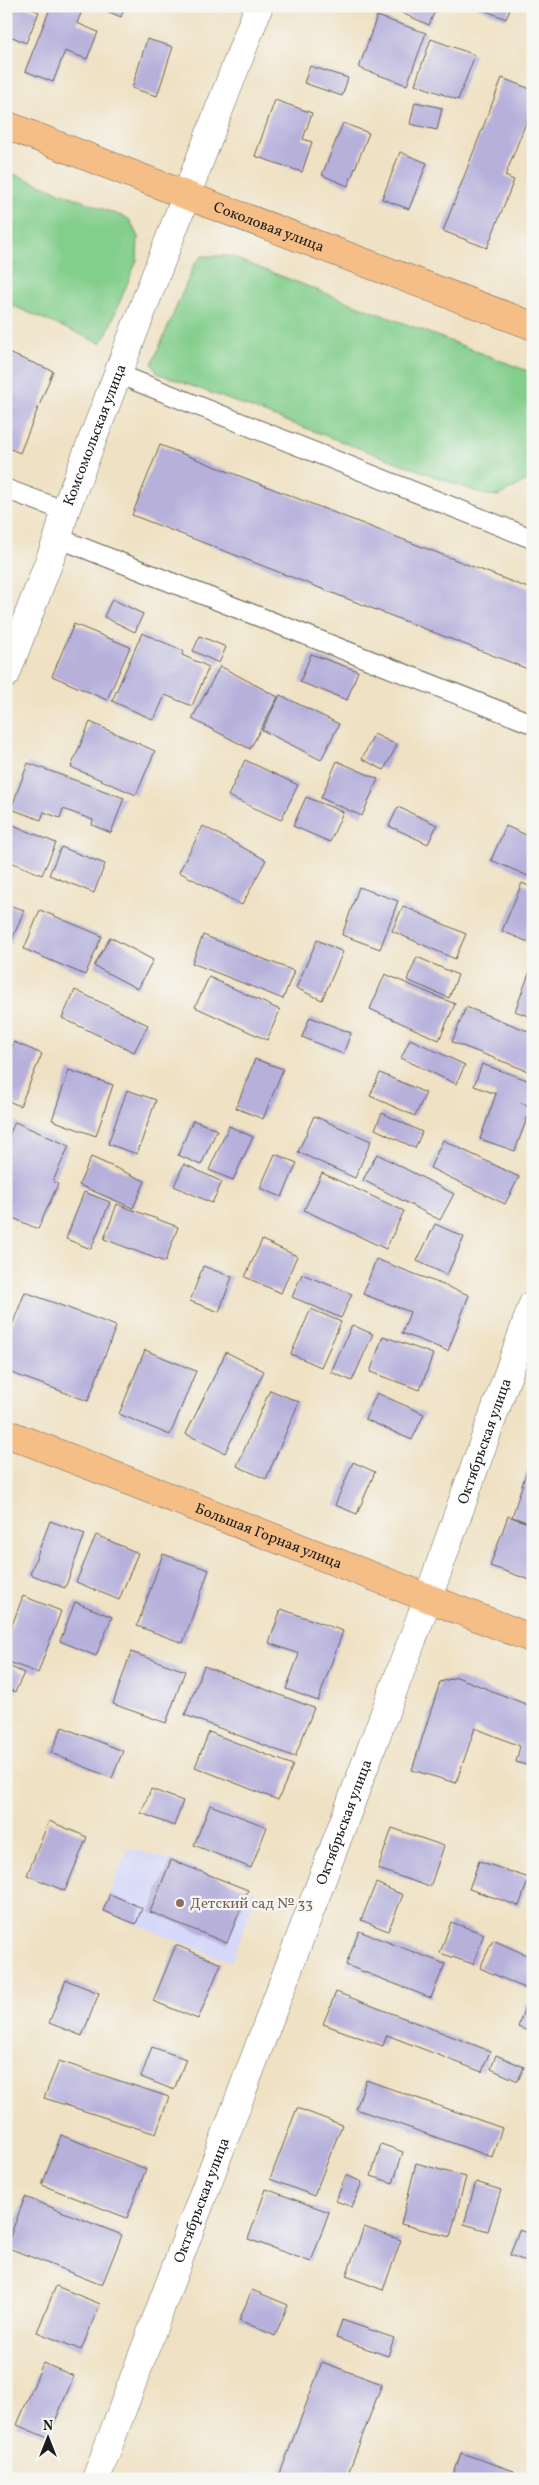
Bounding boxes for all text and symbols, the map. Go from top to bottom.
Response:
street label: Соколовая улица [210,197,327,258]
street label: Комсомольская улица [59,362,132,509]
street label: Октябрьская улица [453,1376,518,1508]
street label: Большая Горная улица [191,1499,345,1575]
street label: Октябрьская улица [312,1757,378,1888]
place label: Детский сад № 33 [190,1894,313,1915]
marker: Детский сад № 33 [174,1897,186,1909]
street label: Октябрьская улица [169,2135,236,2266]
north arrow [22,2412,72,2462]
text: N [43,2417,53,2436]

